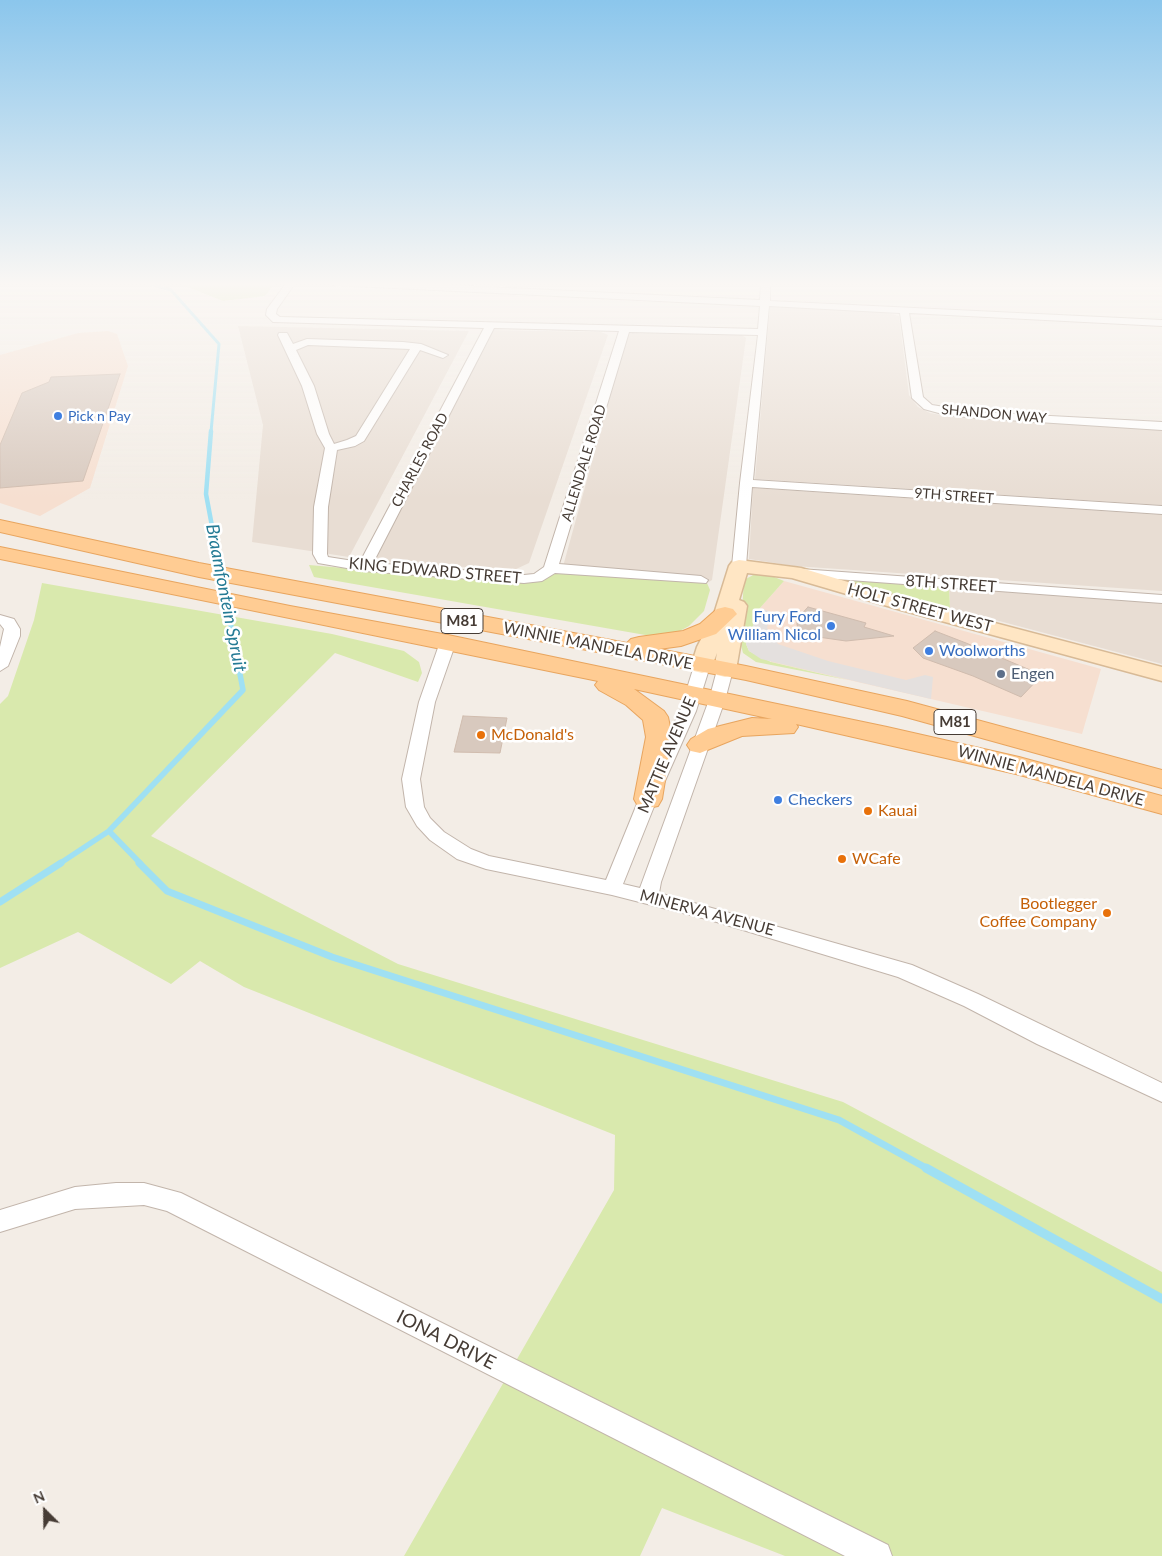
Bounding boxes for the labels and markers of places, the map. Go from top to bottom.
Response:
place label: Pick n Pay [68,408,131,424]
marker: Pick n Pay [52,410,64,422]
place label: Fury Ford William Nicol [728,607,821,645]
marker: Fury Ford William Nicol [825,620,837,632]
place label: Woolworths [939,641,1026,661]
marker: Woolworths [923,645,935,657]
place label: Engen [1011,664,1055,684]
marker: Engen [995,668,1007,680]
place label: McDonald's [491,725,574,745]
marker: McDonald's [475,729,487,741]
place label: Checkers [788,790,853,810]
marker: Checkers [772,794,784,806]
place label: Kauai [878,801,917,821]
marker: Kauai [862,805,874,817]
place label: WCafe [852,849,901,869]
marker: WCafe [836,853,848,865]
place label: Bootlegger Coffee Company [980,894,1097,932]
marker: Bootlegger Coffee Company [1101,907,1113,919]

